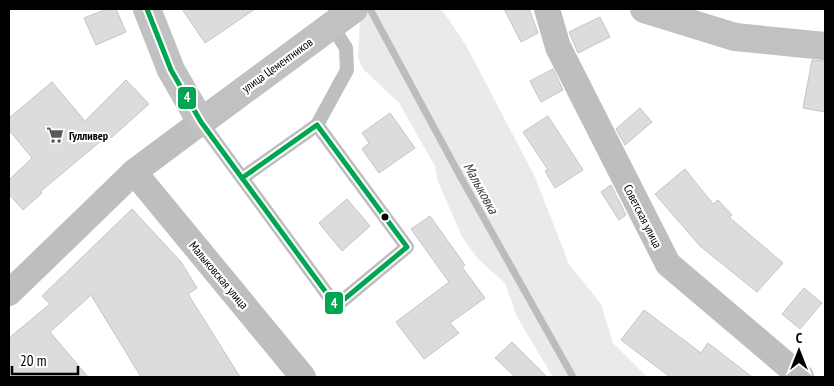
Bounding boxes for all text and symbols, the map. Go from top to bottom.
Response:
street label: улица Цементников [239,34,315,96]
line badge: 4 [177,86,197,110]
text: 4 [184,88,191,106]
supermarket icon: Гулливер [45,125,65,145]
place label: Гулливер [69,128,109,143]
water label: Малыковка [460,159,503,218]
street label: Советская улица [621,182,665,250]
unlabelled marker [380,212,390,222]
street label: Малыковская улица [186,238,252,312]
line badge: 4 [324,291,344,315]
text: 4 [331,294,338,312]
north arrow [774,326,824,376]
text: С [796,329,803,347]
scale bar [12,344,79,376]
text: 20 m [20,351,46,370]

